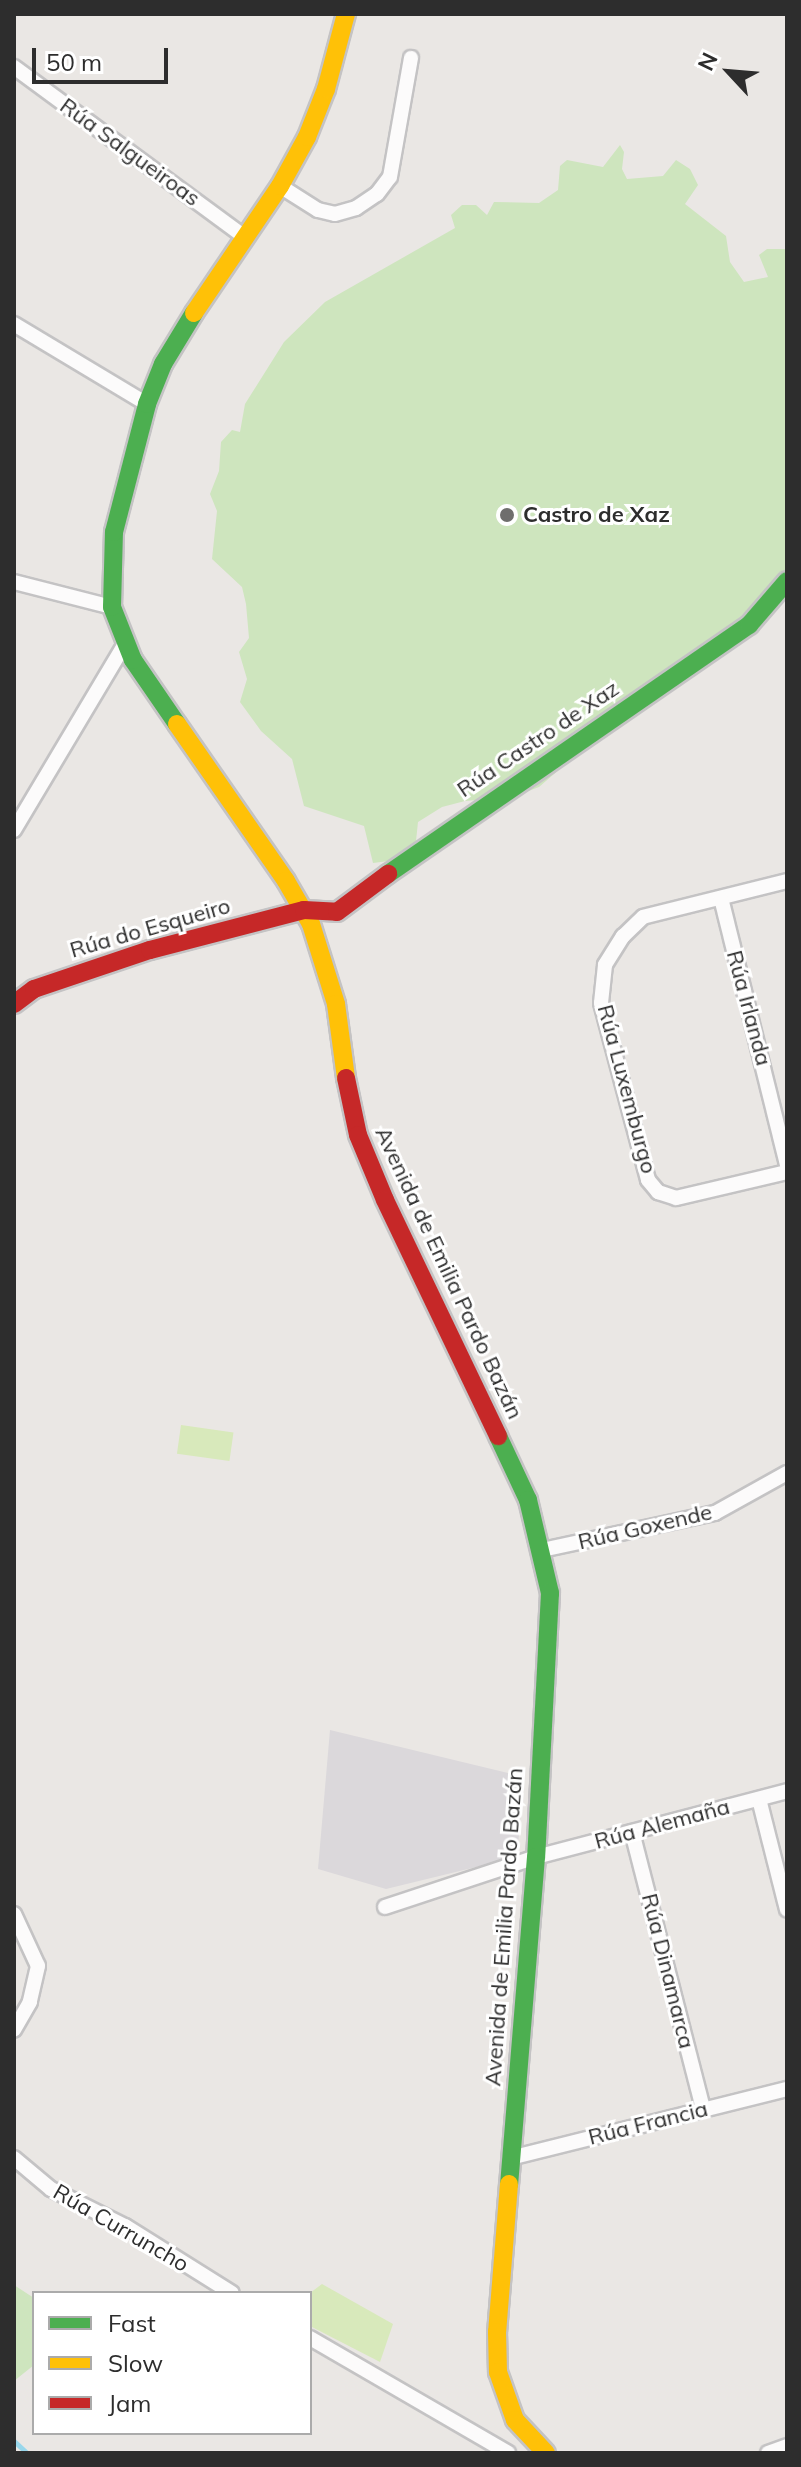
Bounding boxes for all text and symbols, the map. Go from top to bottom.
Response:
scale bar [36,32,172,82]
north arrow [689,32,769,112]
text: 50 m [46,47,102,77]
text: N [691,48,724,75]
street label: Rúa Salgueiroas [55,92,205,212]
place label: Castro de Xaz [523,502,670,528]
marker: Castro de Xaz [498,506,516,524]
street label: Rúa Castro de Xaz [452,675,624,803]
street label: Rúa do Esqueiro [67,892,233,964]
street label: Rúa Irlanda [721,947,777,1069]
street label: Rúa Luxemburgo [592,1002,662,1176]
street label: Avenida de Emilia Pardo Bazán [370,1123,528,1423]
street label: Rúa Goxende [575,1499,715,1555]
street label: Avenida de Emilia Pardo Bazán [480,1767,528,2087]
street label: Rúa Alemaña [592,1793,732,1855]
street label: Rúa Dinamarca [636,1891,700,2051]
street label: Rúa Francia [585,2095,711,2151]
street label: Rúa Curruncho [48,2179,194,2277]
legend [32,2291,312,2435]
text: Fast [108,2308,156,2338]
text: Slow [108,2348,163,2378]
text: Jam [108,2388,151,2418]

